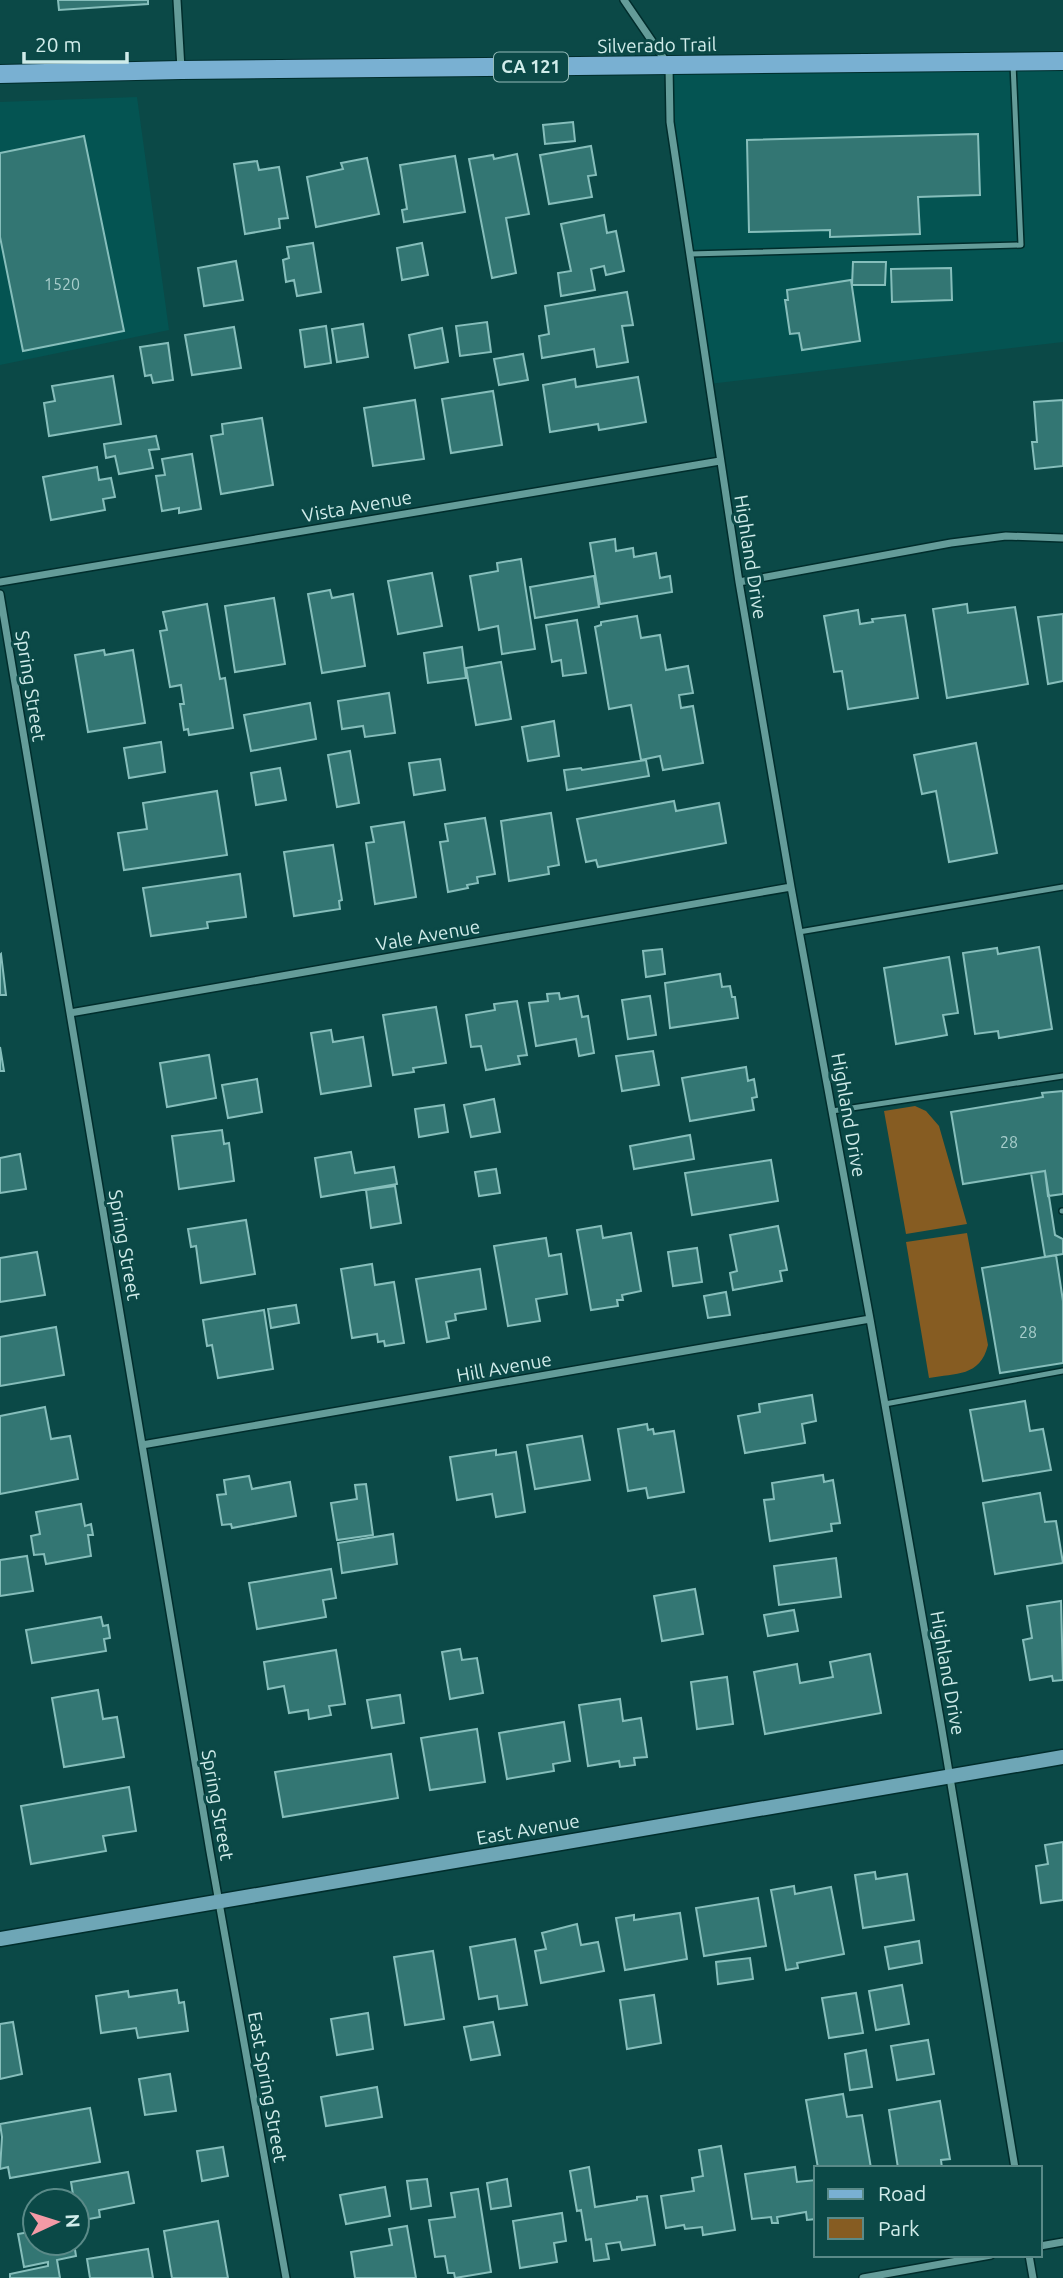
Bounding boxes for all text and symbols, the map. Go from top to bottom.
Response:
scale bar [24,21,128,65]
text: 20 m [35,32,82,56]
street label: Silverado Trail [597,33,717,57]
road number: CA 121 [494,52,568,82]
house number: 1520 [44,275,80,293]
street label: Vista Avenue [300,486,414,526]
street label: Highland Drive [730,493,772,621]
street label: Spring Street [11,629,51,744]
street label: Vale Avenue [374,915,482,955]
street label: Highland Drive [827,1051,871,1179]
house number: 28 [1000,1133,1018,1151]
street label: Spring Street [104,1188,146,1303]
house number: 28 [1019,1323,1037,1341]
street label: Hill Avenue [455,1348,553,1386]
street label: Highland Drive [926,1609,970,1737]
street label: Spring Street [197,1748,239,1863]
street label: East Avenue [475,1809,581,1849]
street label: East Spring Street [244,2010,292,2165]
legend [814,2166,1042,2257]
text: Road [878,2181,926,2205]
north arrow [21,2187,91,2257]
text: N [61,2213,84,2229]
text: Park [878,2216,920,2240]

